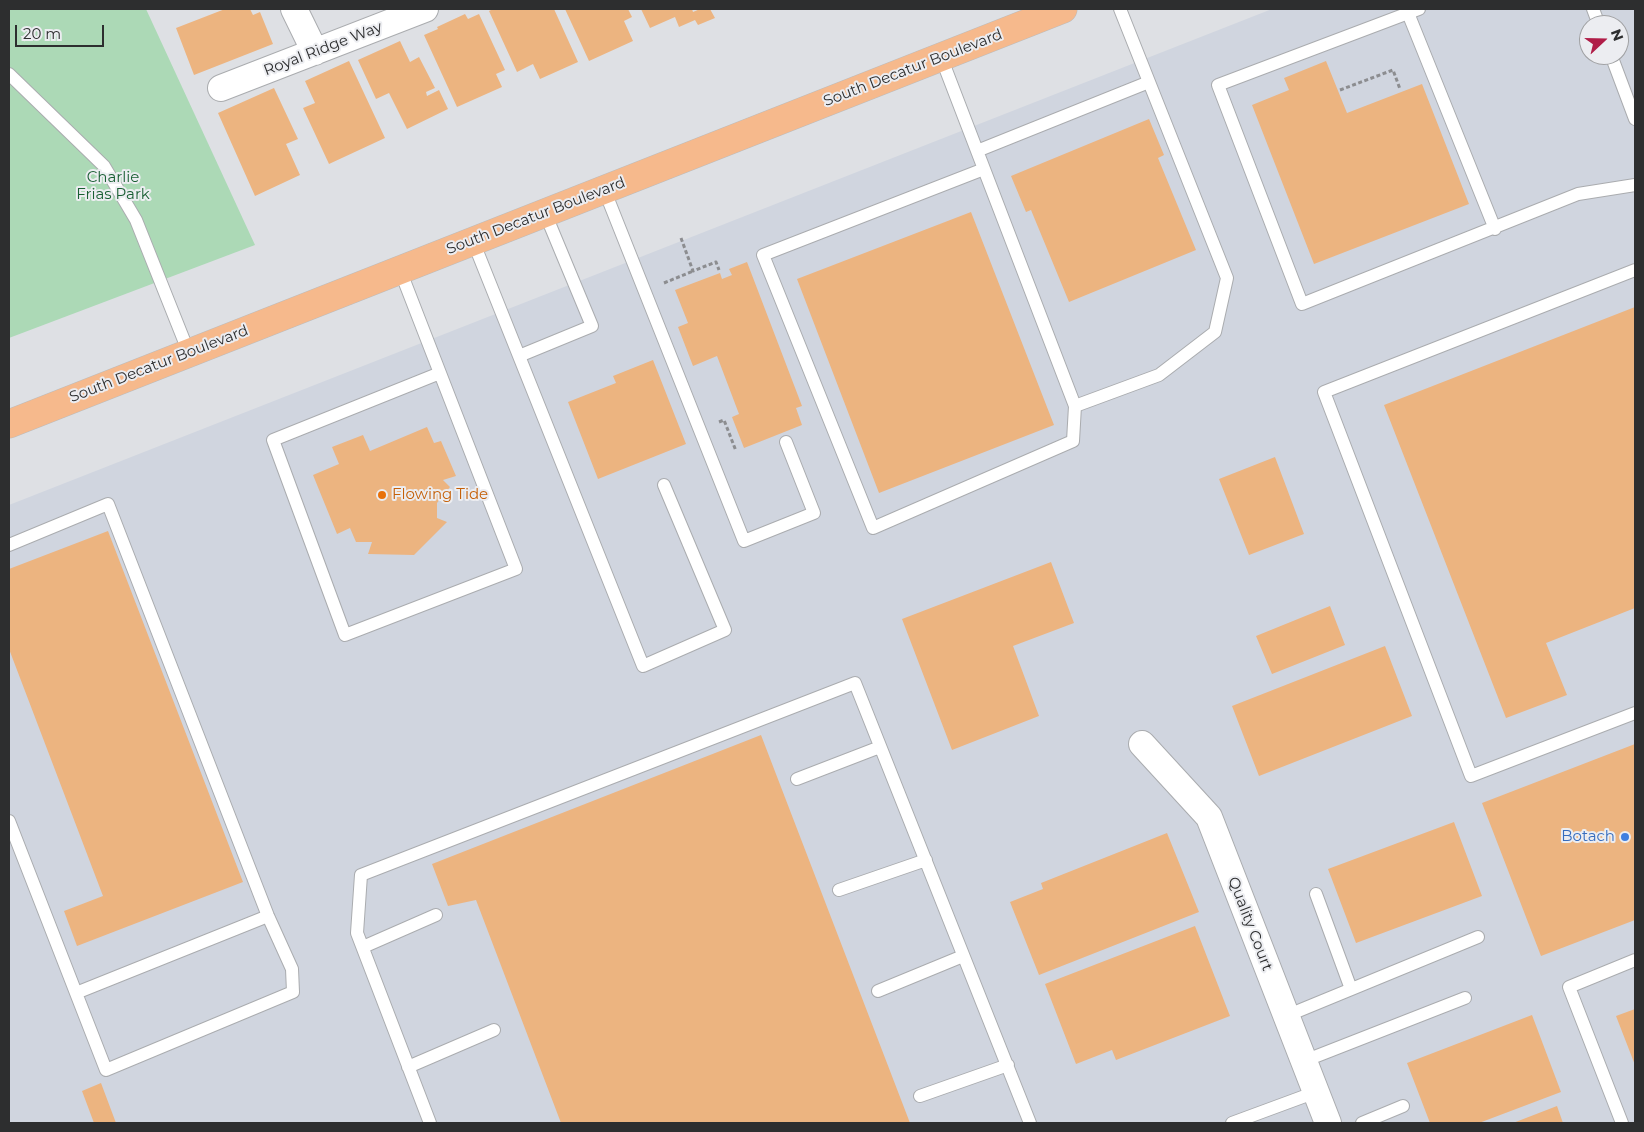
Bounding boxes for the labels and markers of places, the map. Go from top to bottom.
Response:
place label: Flowing Tide [392,486,488,504]
marker: Flowing Tide [376,489,388,501]
place label: Botach [1561,828,1615,846]
marker: Botach [1619,831,1631,843]

